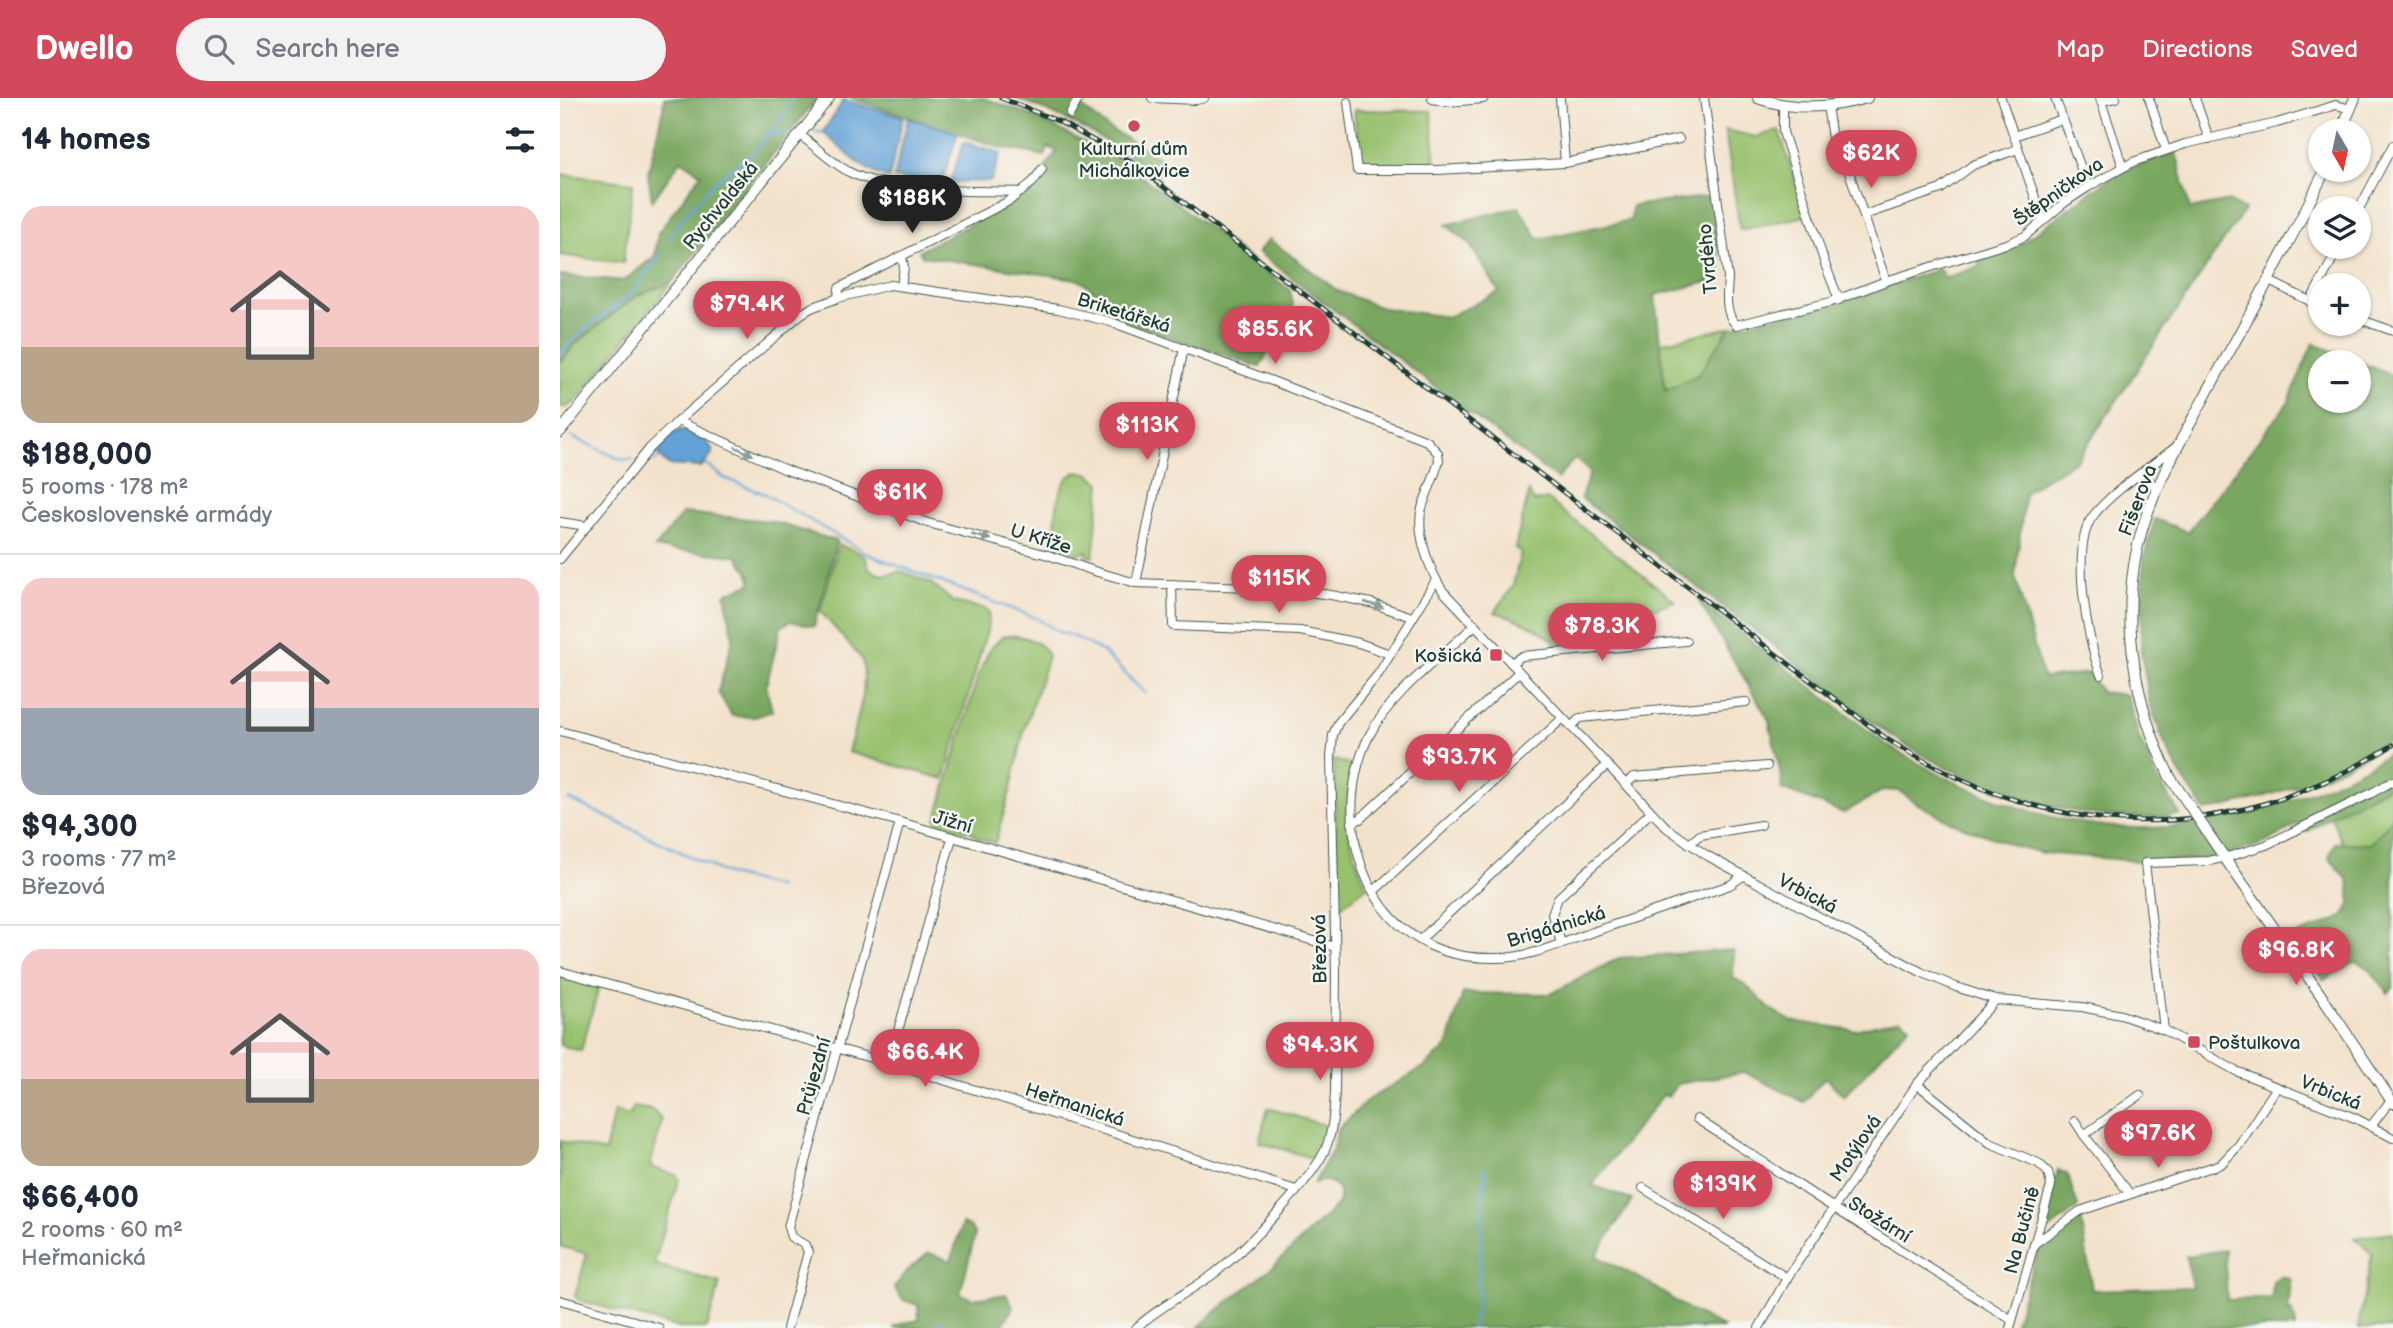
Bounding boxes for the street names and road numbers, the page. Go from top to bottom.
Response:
street label: Štěpničkova [2010,153,2108,232]
street label: Rychvaldská [679,157,764,254]
street label: Tvrdého [1694,223,1723,295]
street label: Briketářská [1074,288,1173,339]
street label: Fišerova [2114,462,2162,539]
street label: U Kříže [1007,519,1074,560]
street label: Jižní [930,806,975,839]
street label: Vrbická [1774,869,1841,919]
street label: Brigádnická [1504,902,1609,953]
street label: Březová [1308,914,1333,984]
street label: Průjezdní [792,1034,837,1118]
street label: Vrbická [2297,1071,2364,1116]
street label: Heřmanická [1022,1079,1127,1132]
street label: Motýlová [1826,1111,1887,1187]
street label: Na Bučině [2000,1184,2045,1277]
street label: Stožární [1844,1192,1915,1249]

